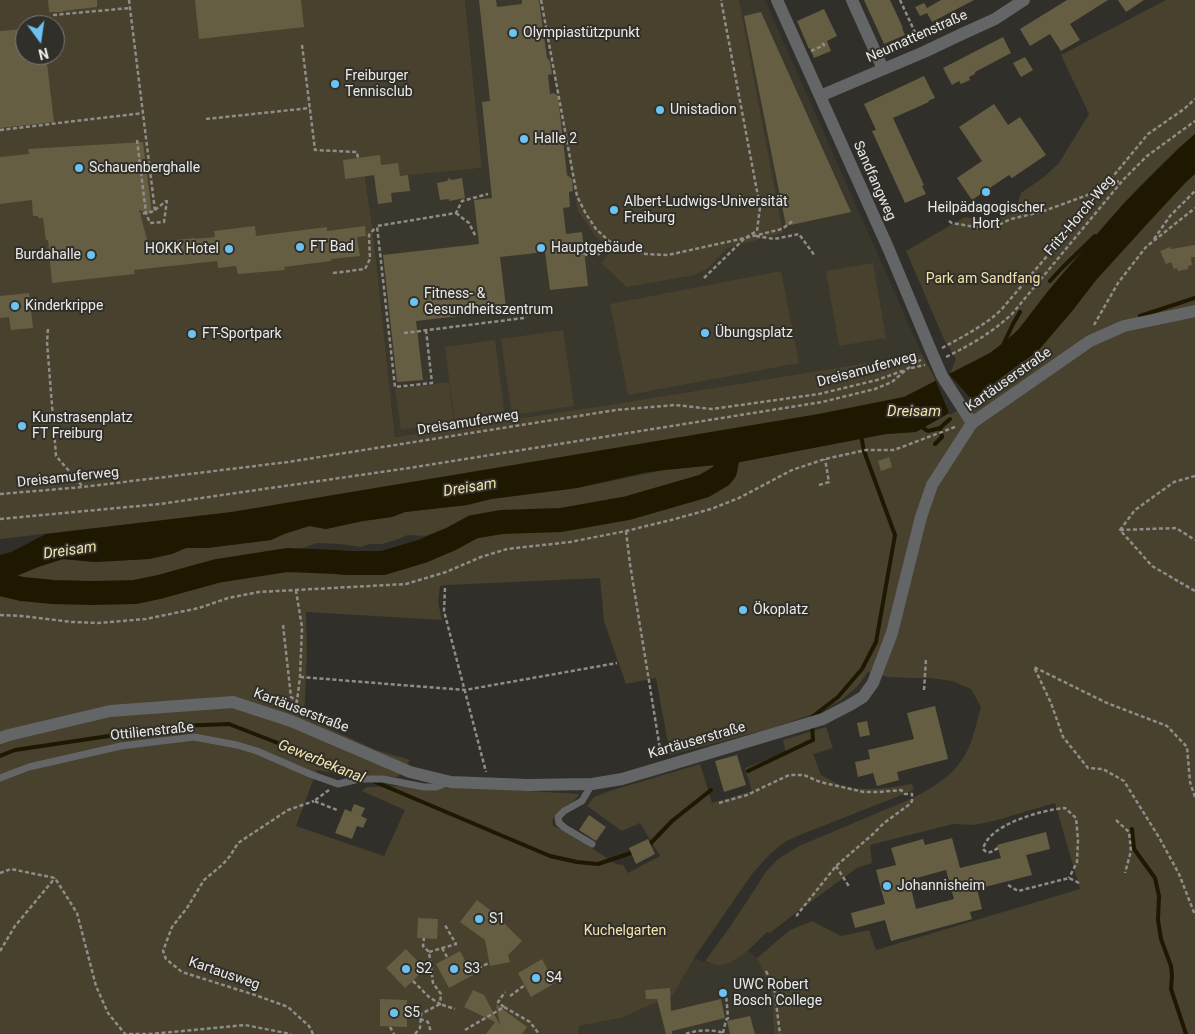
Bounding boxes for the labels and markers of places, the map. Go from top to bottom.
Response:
place label: Olympiastützpunkt [523,25,640,41]
marker: Olympiastützpunkt [507,27,519,39]
place label: Freiburger Tennisclub [345,68,413,100]
marker: Freiburger Tennisclub [329,78,341,90]
place label: Unistadion [670,102,737,118]
marker: Unistadion [654,104,666,116]
place label: Halle 2 [534,131,577,147]
marker: Halle 2 [518,133,530,145]
place label: Schauenberghalle [89,160,200,176]
marker: Schauenberghalle [73,162,85,174]
marker: Heilpädagogischer Hort [980,186,992,198]
place label: Albert-Ludwigs-Universität Freiburg [624,194,788,226]
place label: Heilpädagogischer Hort [928,200,1044,232]
marker: Albert-Ludwigs-Universität Freiburg [608,204,620,216]
place label: FT Bad [310,239,354,255]
place label: Hauptgebäude [551,240,643,256]
place label: HOKK Hotel [145,241,219,257]
marker: FT Bad [294,241,306,253]
marker: Hauptgebäude [535,242,547,254]
marker: HOKK Hotel [223,243,235,255]
place label: Burdahalle [15,247,81,263]
marker: Burdahalle [85,249,97,261]
place label: Fitness- & Gesundheitszentrum [424,286,553,318]
marker: Fitness- & Gesundheitszentrum [408,296,420,308]
place label: Kinderkrippe [25,298,103,314]
marker: Kinderkrippe [9,300,21,312]
place label: Übungsplatz [715,325,793,341]
place label: FT-Sportpark [202,326,282,342]
marker: Übungsplatz [699,327,711,339]
marker: FT-Sportpark [186,328,198,340]
place label: Kunstrasenplatz FT Freiburg [32,410,133,442]
marker: Kunstrasenplatz FT Freiburg [16,420,28,432]
place label: Ökoplatz [753,602,808,618]
marker: Ökoplatz [737,604,749,616]
place label: Johannisheim [897,878,985,894]
marker: Johannisheim [881,880,893,892]
place label: S1 [489,911,505,927]
marker: S1 [473,913,485,925]
place label: S2 [416,961,432,977]
place label: S3 [464,961,480,977]
marker: S2 [400,963,412,975]
marker: S3 [448,963,460,975]
place label: S4 [546,970,562,986]
marker: S4 [530,972,542,984]
place label: UWC Robert Bosch College [733,977,822,1010]
marker: UWC Robert Bosch College [717,987,729,999]
place label: S5 [404,1005,420,1021]
marker: S5 [388,1007,400,1019]

